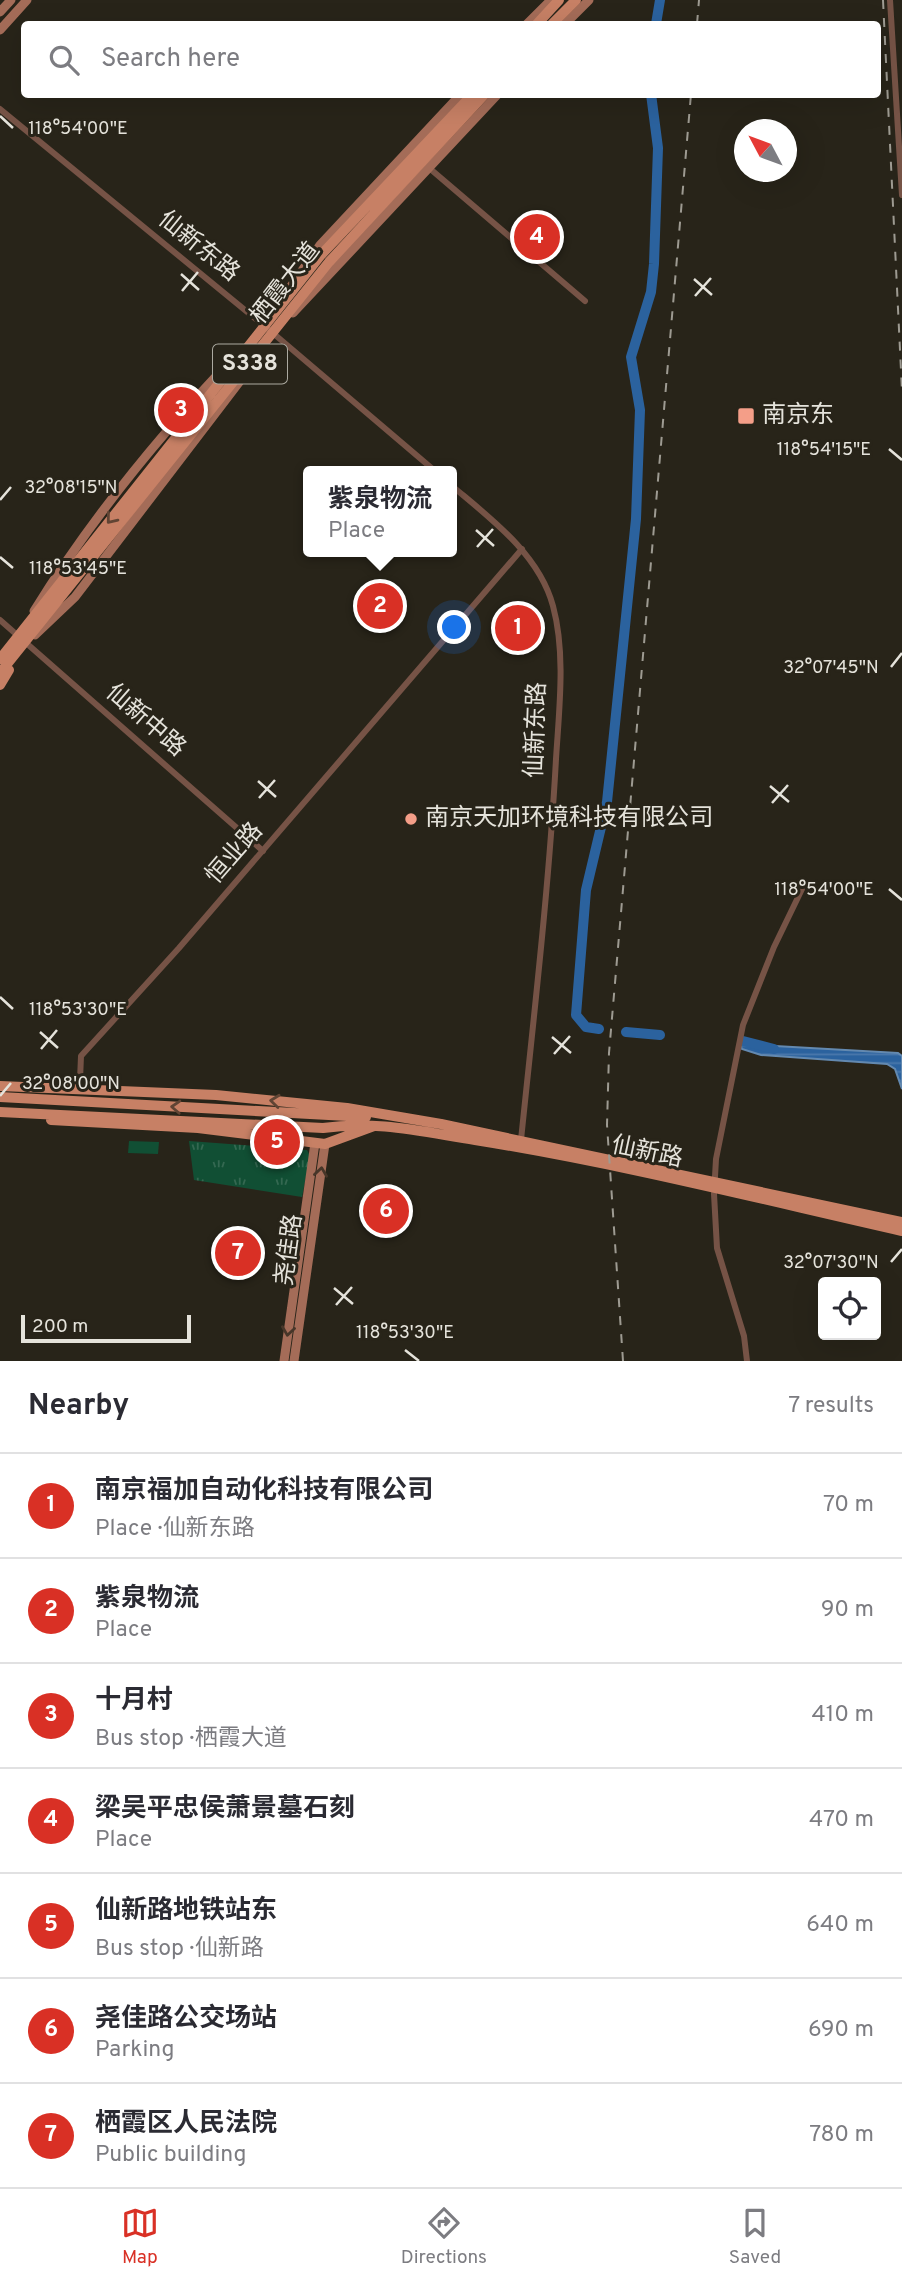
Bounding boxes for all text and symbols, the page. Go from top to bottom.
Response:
search box [21,21,881,98]
icon: search [45,41,83,79]
text: Search here [101,43,240,76]
text: 118°54'00"E [28,118,128,141]
north arrow [734,119,797,182]
street label: 仙新东路 [151,205,245,289]
pin: 4 [514,211,560,263]
street label: 栖霞大道 [245,237,327,331]
road number: S338 [213,344,287,384]
pin: 3 [158,384,204,436]
place label: 南京东 [762,401,834,431]
marker: 南京东 [736,406,756,426]
text: 118°54'15"E [777,439,871,462]
popup [303,466,457,557]
text: 32°08'15"N [24,477,118,500]
text: 紫泉物流 [328,484,432,517]
one-way arrow [107,512,120,524]
text: Place [328,517,385,546]
text: 118°53'45"E [29,558,127,581]
pin: 2 [357,580,403,632]
pin: 1 [495,602,541,654]
your location [437,610,471,644]
text: 32°07'45"N [783,657,879,680]
street label: 仙新中路 [99,678,191,764]
street label: 仙新东路 [520,682,554,778]
place label: 南京天加环境科技有限公司 [425,804,713,834]
marker: 南京天加环境科技有限公司 [403,811,419,827]
street label: 恒业路 [200,817,270,891]
text: 118°54'00"E [774,879,874,902]
text: 118°53'30"E [29,999,127,1022]
text: 32°08'00"N [22,1073,120,1096]
one-way arrow [269,1094,280,1109]
one-way arrow [170,1100,181,1115]
pin: 5 [254,1116,300,1168]
street label: 仙新路 [609,1131,685,1175]
one-way arrow [313,1166,328,1178]
pin: 6 [363,1185,409,1237]
street label: 尧佳路 [270,1212,310,1288]
pin: 7 [215,1227,261,1279]
text: 32°07'30"N [783,1252,879,1275]
map controls [818,1277,881,1340]
button: locate [818,1277,881,1340]
scale bar [21,1312,191,1344]
text: 200 m [32,1315,88,1339]
text: 118°53'30"E [356,1322,454,1345]
one-way arrow [281,1326,296,1337]
text: Nearby [28,1388,129,1425]
text: 7 results [788,1392,874,1421]
text: 南京福加自动化科技有限公司 [95,1475,433,1508]
text: 1 [46,1491,56,1520]
text: 70 m [823,1491,874,1520]
text: Place · 仙新东路 [95,1515,255,1544]
text: 紫泉物流 [95,1583,199,1616]
text: 2 [44,1596,58,1625]
text: 90 m [821,1596,874,1625]
text: Place [95,1616,152,1645]
text: 十月村 [95,1685,173,1718]
text: 3 [44,1701,58,1730]
text: 410 m [811,1701,874,1730]
text: Bus stop · 栖霞大道 [95,1725,287,1754]
text: 梁吴平忠侯萧景墓石刻 [95,1793,355,1826]
text: 4 [44,1806,58,1835]
text: 470 m [809,1806,874,1835]
text: Place [95,1826,152,1855]
text: 仙新路地铁站东 [95,1895,277,1928]
text: 5 [44,1911,58,1940]
text: 640 m [806,1911,874,1940]
text: Bus stop · 仙新路 [95,1935,264,1964]
text: 尧佳路公交场站 [95,2003,277,2036]
text: 6 [44,2016,58,2045]
text: 690 m [808,2016,874,2045]
text: Parking [95,2036,175,2065]
text: 栖霞区人民法院 [95,2108,277,2141]
text: 7 [45,2121,57,2150]
text: 780 m [809,2121,874,2150]
text: Public building [95,2141,247,2170]
tab: Map [121,2204,159,2270]
tab: Directions [401,2204,487,2270]
tab: Saved [729,2204,781,2270]

